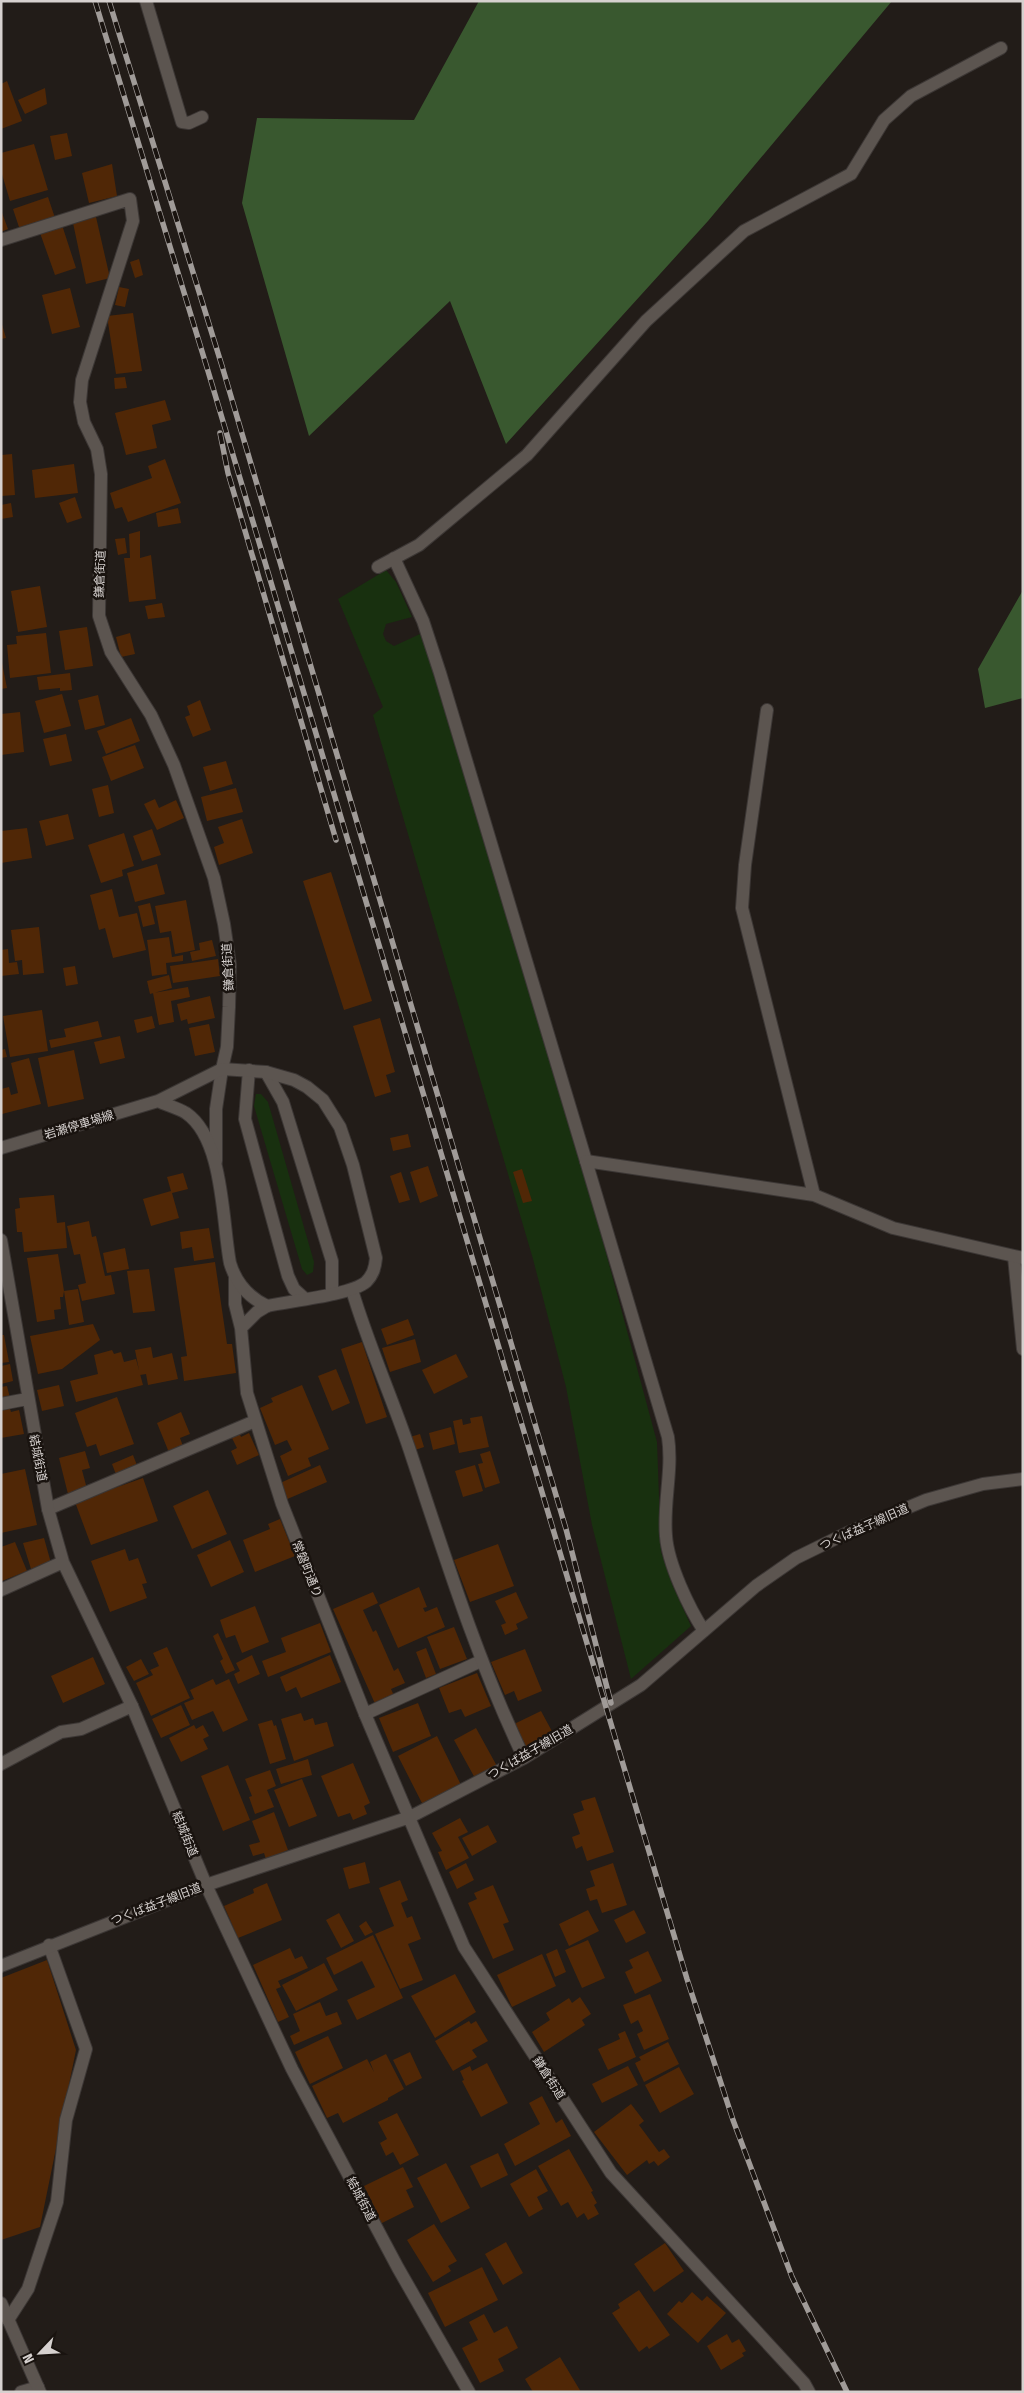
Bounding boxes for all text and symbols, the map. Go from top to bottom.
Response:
street label: 鎌倉街道 [92,550,108,598]
street label: 鎌倉街道 [220,943,236,991]
street label: 岩瀬停車場線 [43,1108,115,1142]
street label: 結城街道 [27,1433,49,1483]
street label: つくば益子線旧道 [817,1501,911,1553]
street label: 常磐町通り [289,1539,325,1599]
street label: つくば益子線旧道 [485,1722,575,1782]
street label: 結城街道 [170,1809,200,1859]
street label: つくば益子線旧道 [109,1880,203,1928]
street label: 鎌倉街道 [530,2054,568,2102]
street label: 結城街道 [344,2175,378,2223]
north arrow [15,2328,65,2378]
text: N [19,2351,38,2366]

